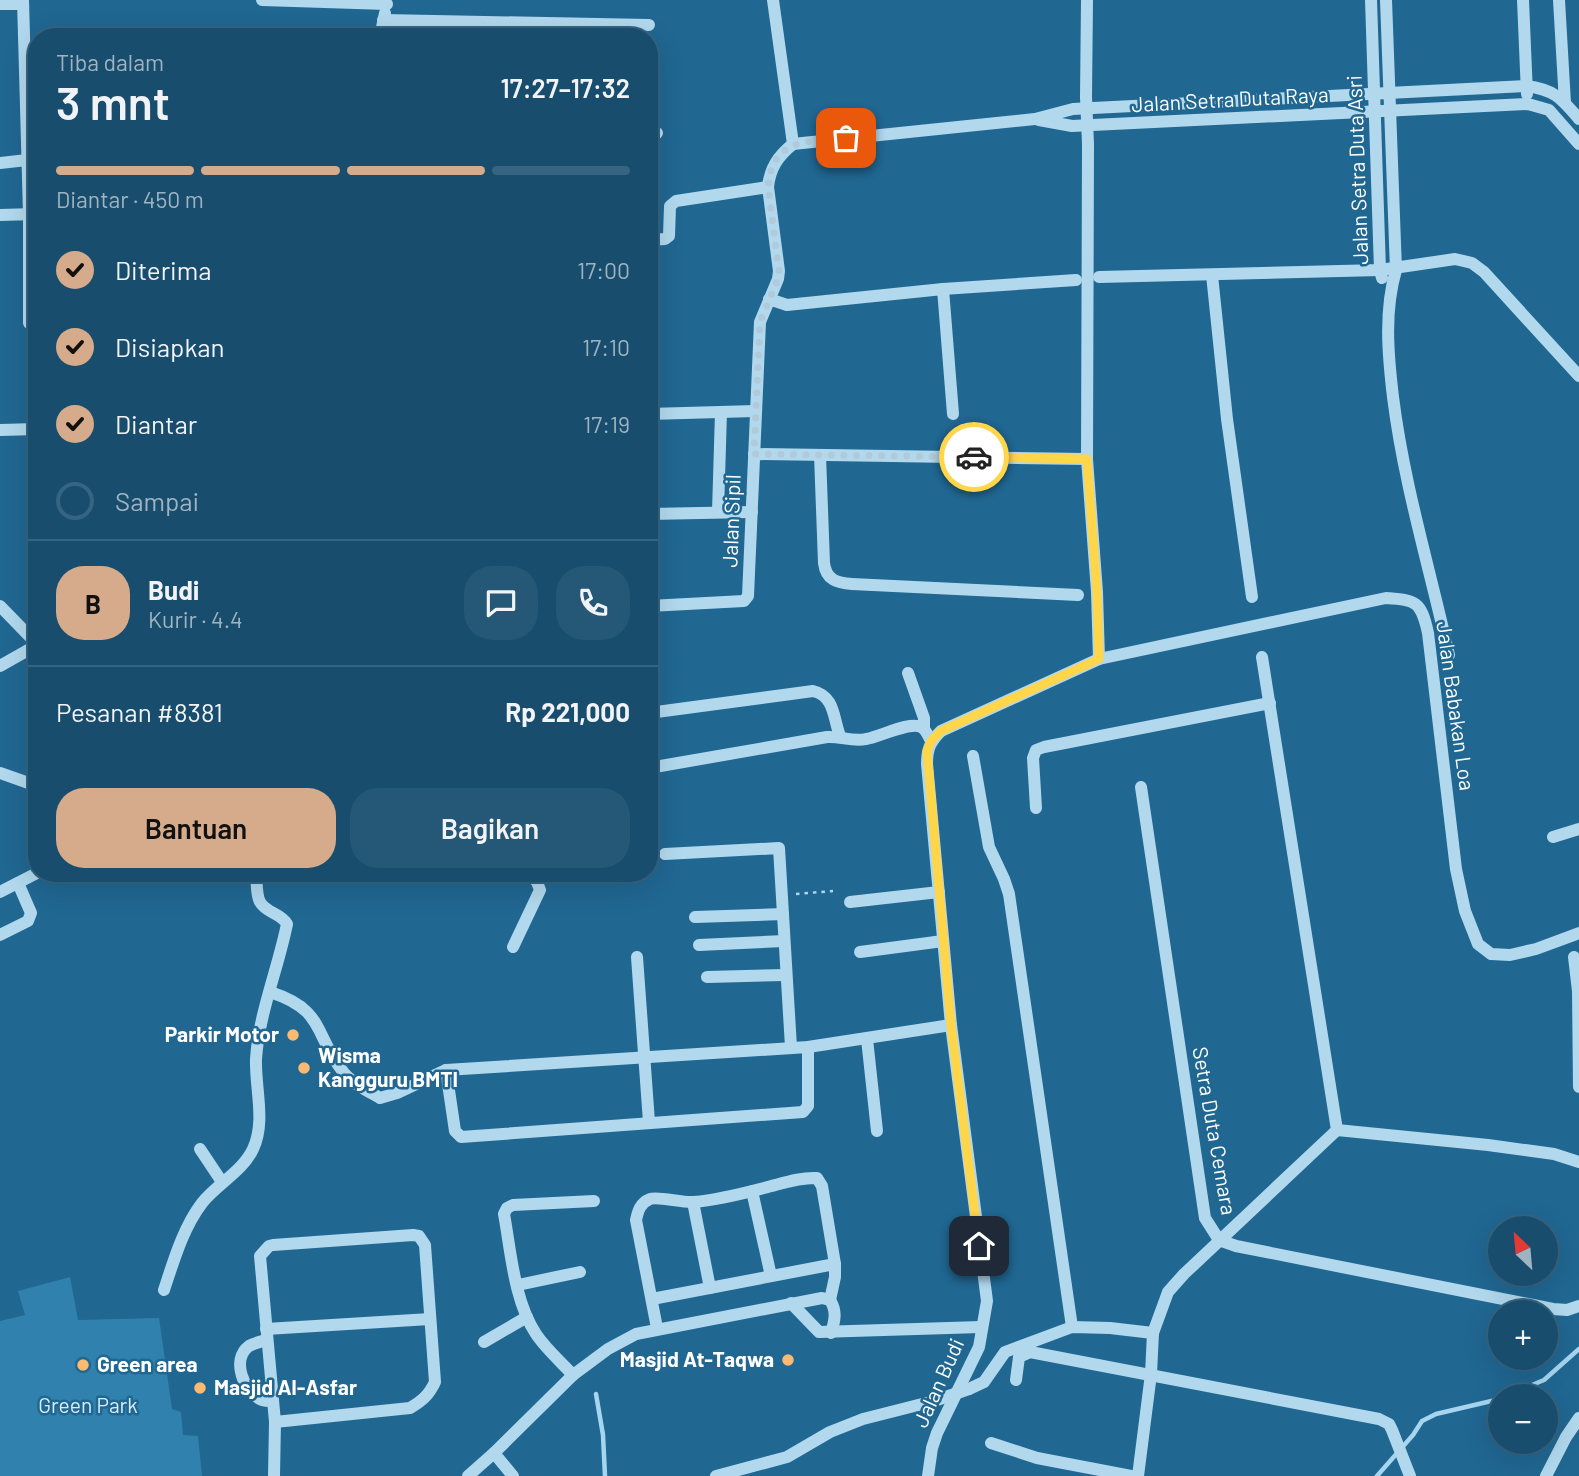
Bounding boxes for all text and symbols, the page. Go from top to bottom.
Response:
text: Tiba dalam [56,48,164,76]
text: 17:27–17:32 [501,72,630,103]
text: 3 mnt [56,74,170,129]
street label: Jalan Setra Duta Asri [1341,75,1372,265]
street label: Jalan Setra Duta Raya [1131,81,1329,116]
pin [816,108,876,168]
icon: bag [827,119,865,157]
text: Diantar · 450 m [56,185,204,213]
icon: check [56,251,94,289]
text: Diterima [115,254,212,285]
text: 17:00 [577,256,630,284]
icon: check [56,328,94,366]
text: Disiapkan [115,331,225,362]
text: 17:10 [582,333,630,361]
icon: check [56,405,94,443]
text: Diantar [115,408,197,439]
text: 17:19 [583,410,630,438]
courier [939,422,1009,492]
icon: car [955,438,993,476]
street label: Jalan Sipil [716,474,745,568]
text: Sampai [115,485,199,516]
button: chat [464,566,538,640]
button: phone [556,566,630,640]
text: Budi [148,574,199,605]
text: B [85,588,101,619]
text: Kurir · 4.4 [148,605,243,633]
street label: Jalan Babakan Loa [1432,620,1481,792]
text: Pesanan #8381 [56,696,223,727]
text: Rp 221,000 [505,696,630,727]
button: Bantuan [56,788,336,868]
button: Bagikan [350,788,630,868]
place label: Parkir Motor [165,1021,279,1046]
marker: Parkir Motor [285,1027,301,1043]
place label: Wisma Kangguru BMTI [318,1042,458,1091]
street label: Setra Duta Cemara [1188,1045,1243,1217]
marker: Wisma Kangguru BMTI [296,1060,312,1076]
pin [949,1216,1009,1276]
north arrow [1488,1216,1558,1286]
map controls [1488,1216,1558,1454]
icon: home [960,1227,998,1265]
button: + [1488,1300,1558,1370]
street label: Jalan Budi [907,1334,968,1431]
place label: Masjid At-Taqwa [620,1346,774,1371]
place label: Green area [97,1351,198,1376]
marker: Masjid At-Taqwa [780,1352,796,1368]
marker: Green area [75,1357,91,1373]
place label: Masjid Al-Asfar [214,1374,357,1399]
marker: Masjid Al-Asfar [192,1380,208,1396]
button: − [1488,1384,1558,1454]
park label: Green Park [38,1392,138,1417]

